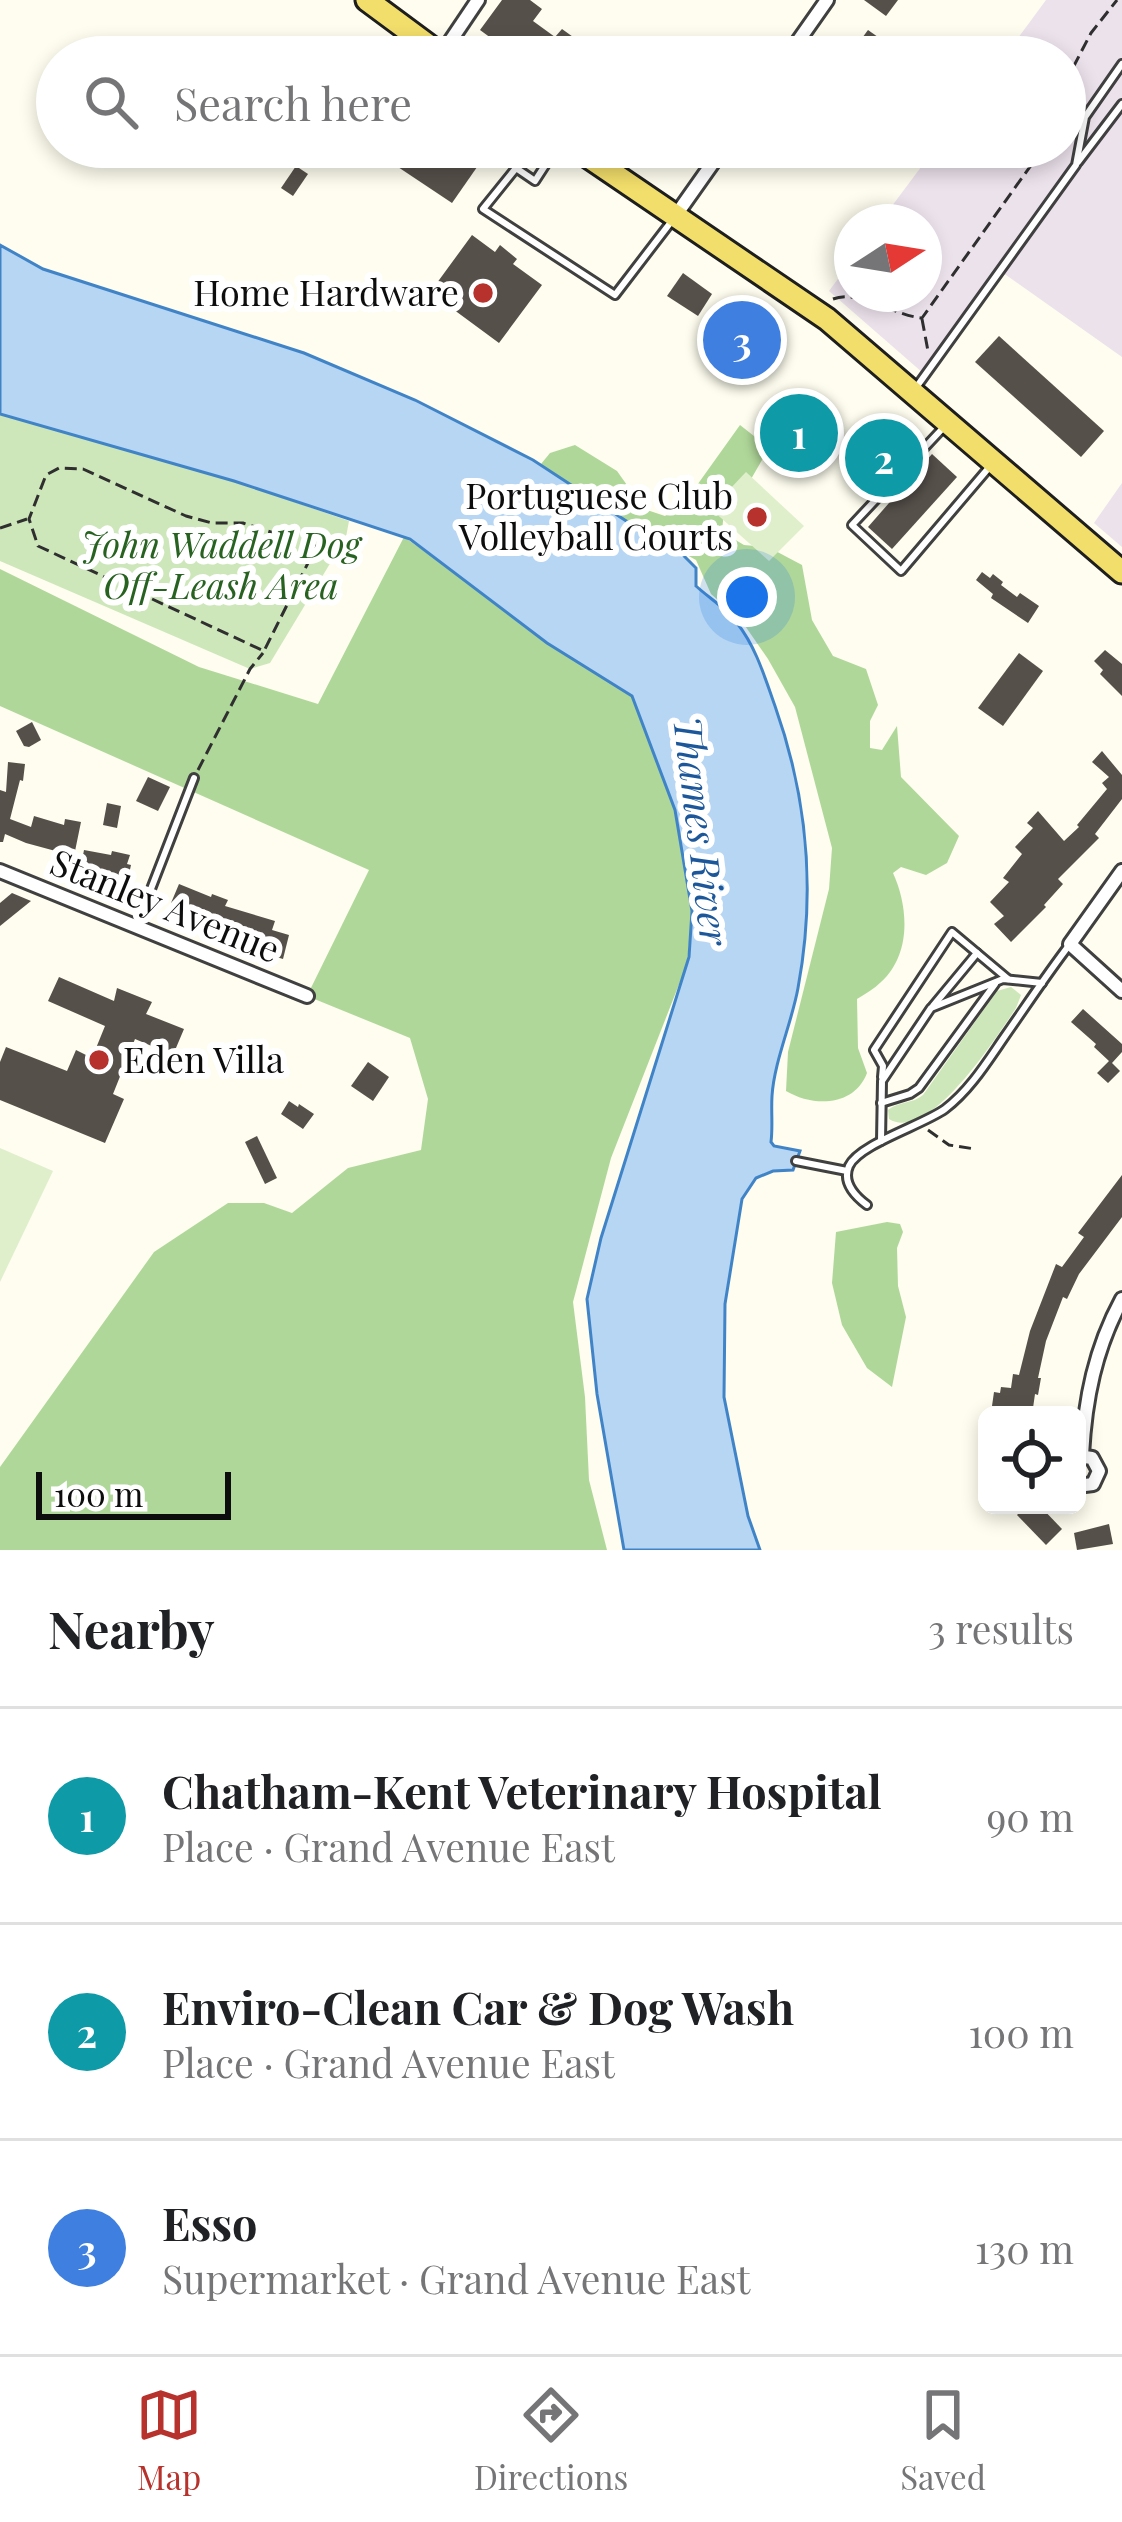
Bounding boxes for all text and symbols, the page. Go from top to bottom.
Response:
search box [36,36,1086,168]
icon: search [78,69,144,135]
text: Search here [174,72,412,132]
north arrow [834,204,942,312]
place label: Home Hardware [193,267,459,315]
marker: Home Hardware [470,280,496,306]
pin: 3 [703,295,781,385]
pin: 1 [760,388,838,478]
pin: 2 [845,413,923,503]
place label: Portuguese Club Volleyball Courts [458,470,733,559]
marker: Portuguese Club Volleyball Courts [744,504,770,530]
park label: John Waddell Dog Off-Leash Area [81,519,364,608]
your location [717,567,777,627]
water label: Thames River [663,713,743,949]
street label: Stanley Avenue [44,836,287,972]
place label: Eden Villa [123,1034,284,1082]
marker: Eden Villa [86,1047,112,1073]
map controls [978,1406,1086,1514]
button: locate [978,1406,1086,1514]
scale bar [36,1466,231,1519]
text: 100 m [54,1471,143,1515]
text: Nearby [48,1594,214,1662]
text: 3 results [928,1602,1074,1654]
text: Chatham-Kent Veterinary Hospital [162,1760,882,1820]
text: 1 [80,1790,94,1842]
text: 90 m [986,1790,1074,1842]
text: Place · Grand Avenue East [162,1820,615,1872]
text: Enviro-Clean Car & Dog Wash [162,1976,794,2036]
text: 2 [77,2006,97,2058]
text: 100 m [968,2006,1074,2058]
text: Place · Grand Avenue East [162,2036,615,2088]
text: Esso [162,2192,258,2252]
text: 3 [77,2222,97,2274]
text: 130 m [975,2222,1074,2274]
text: Supermarket · Grand Avenue East [162,2252,750,2304]
tab: Map [136,2382,202,2498]
tab: Directions [474,2382,628,2498]
tab: Saved [900,2382,986,2498]

